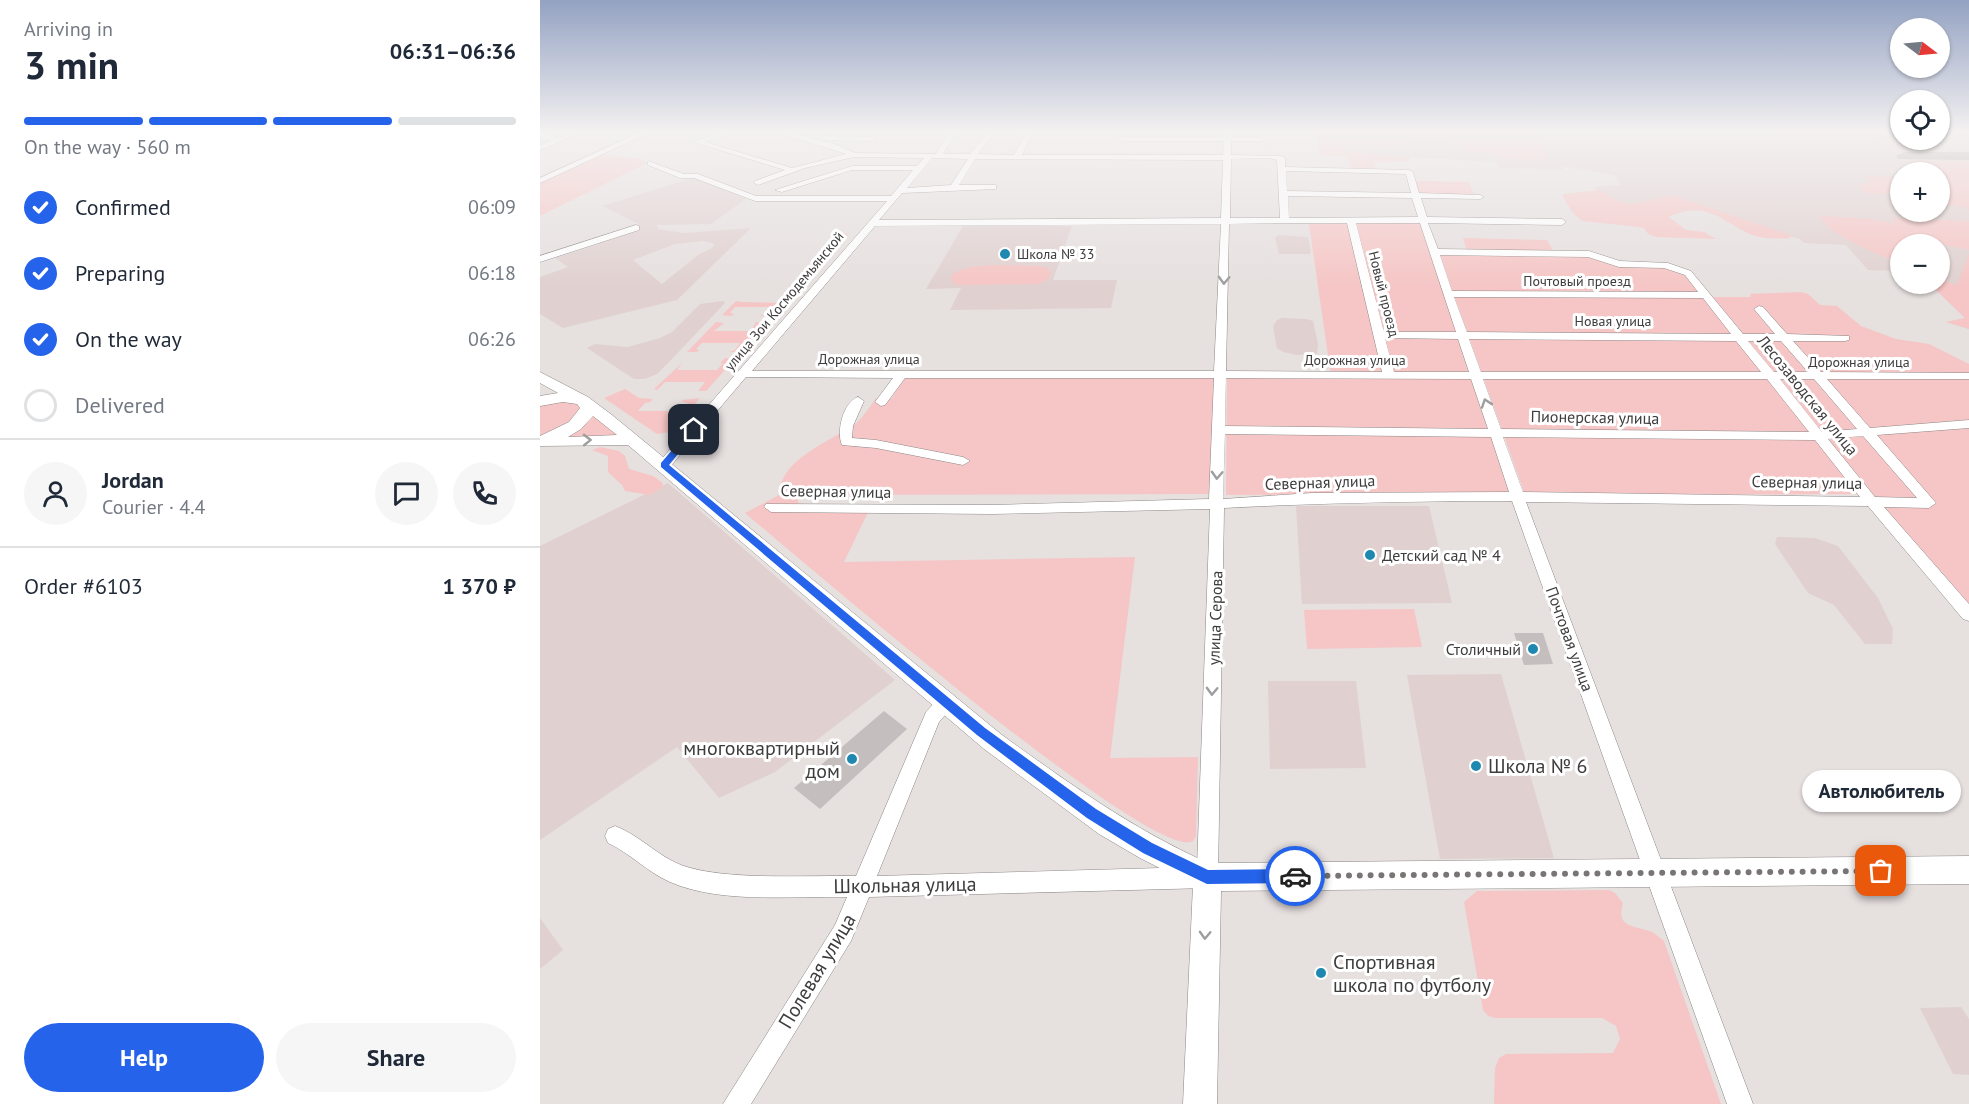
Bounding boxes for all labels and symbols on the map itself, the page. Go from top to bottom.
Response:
north arrow [1890,18,1950,78]
street label: улица Зои Космодемьянской [720,228,848,374]
place label: Школа № 33 [1017,245,1094,263]
marker: Школа № 33 [998,247,1012,261]
street label: Новый проезд [1365,249,1403,339]
street label: Почтовый проезд [1523,272,1631,290]
one-way arrow [1218,276,1230,285]
street label: Новая улица [1575,312,1651,330]
street label: Лесозаводская улица [1753,330,1863,459]
street label: Дорожная улица [818,350,920,368]
street label: Дорожная улица [1304,351,1406,369]
street label: Дорожная улица [1808,353,1910,371]
one-way arrow [1480,398,1493,409]
pin [668,404,719,455]
street label: Пионерская улица [1530,406,1660,428]
one-way arrow [582,433,591,446]
street label: Северная улица [1264,470,1376,494]
one-way arrow [1211,471,1224,480]
street label: Северная улица [1752,471,1862,493]
street label: Северная улица [781,480,891,502]
place label: Детский сад № 4 [1382,545,1501,565]
marker: Детский сад № 4 [1363,548,1377,562]
street label: улица Серова [1203,570,1227,666]
street label: Почтовая улица [1542,584,1598,694]
place label: Столичный [1446,639,1521,659]
marker: Столичный [1526,642,1540,656]
one-way arrow [1206,686,1219,695]
place label: многоквартирный дом [683,735,840,784]
marker: многоквартирный дом [845,752,859,766]
place label: Школа № 6 [1488,753,1588,779]
marker: Школа № 6 [1469,759,1483,773]
callout: Автолюбитель [1802,769,1960,811]
pin [1855,845,1906,896]
courier [1265,846,1325,906]
street label: Школьная улица [833,871,977,899]
street label: Полевая улица [772,909,862,1033]
one-way arrow [1199,931,1212,940]
place label: Спортивная школа по футболу [1333,949,1492,998]
marker: Спортивная школа по футболу [1314,966,1328,980]

